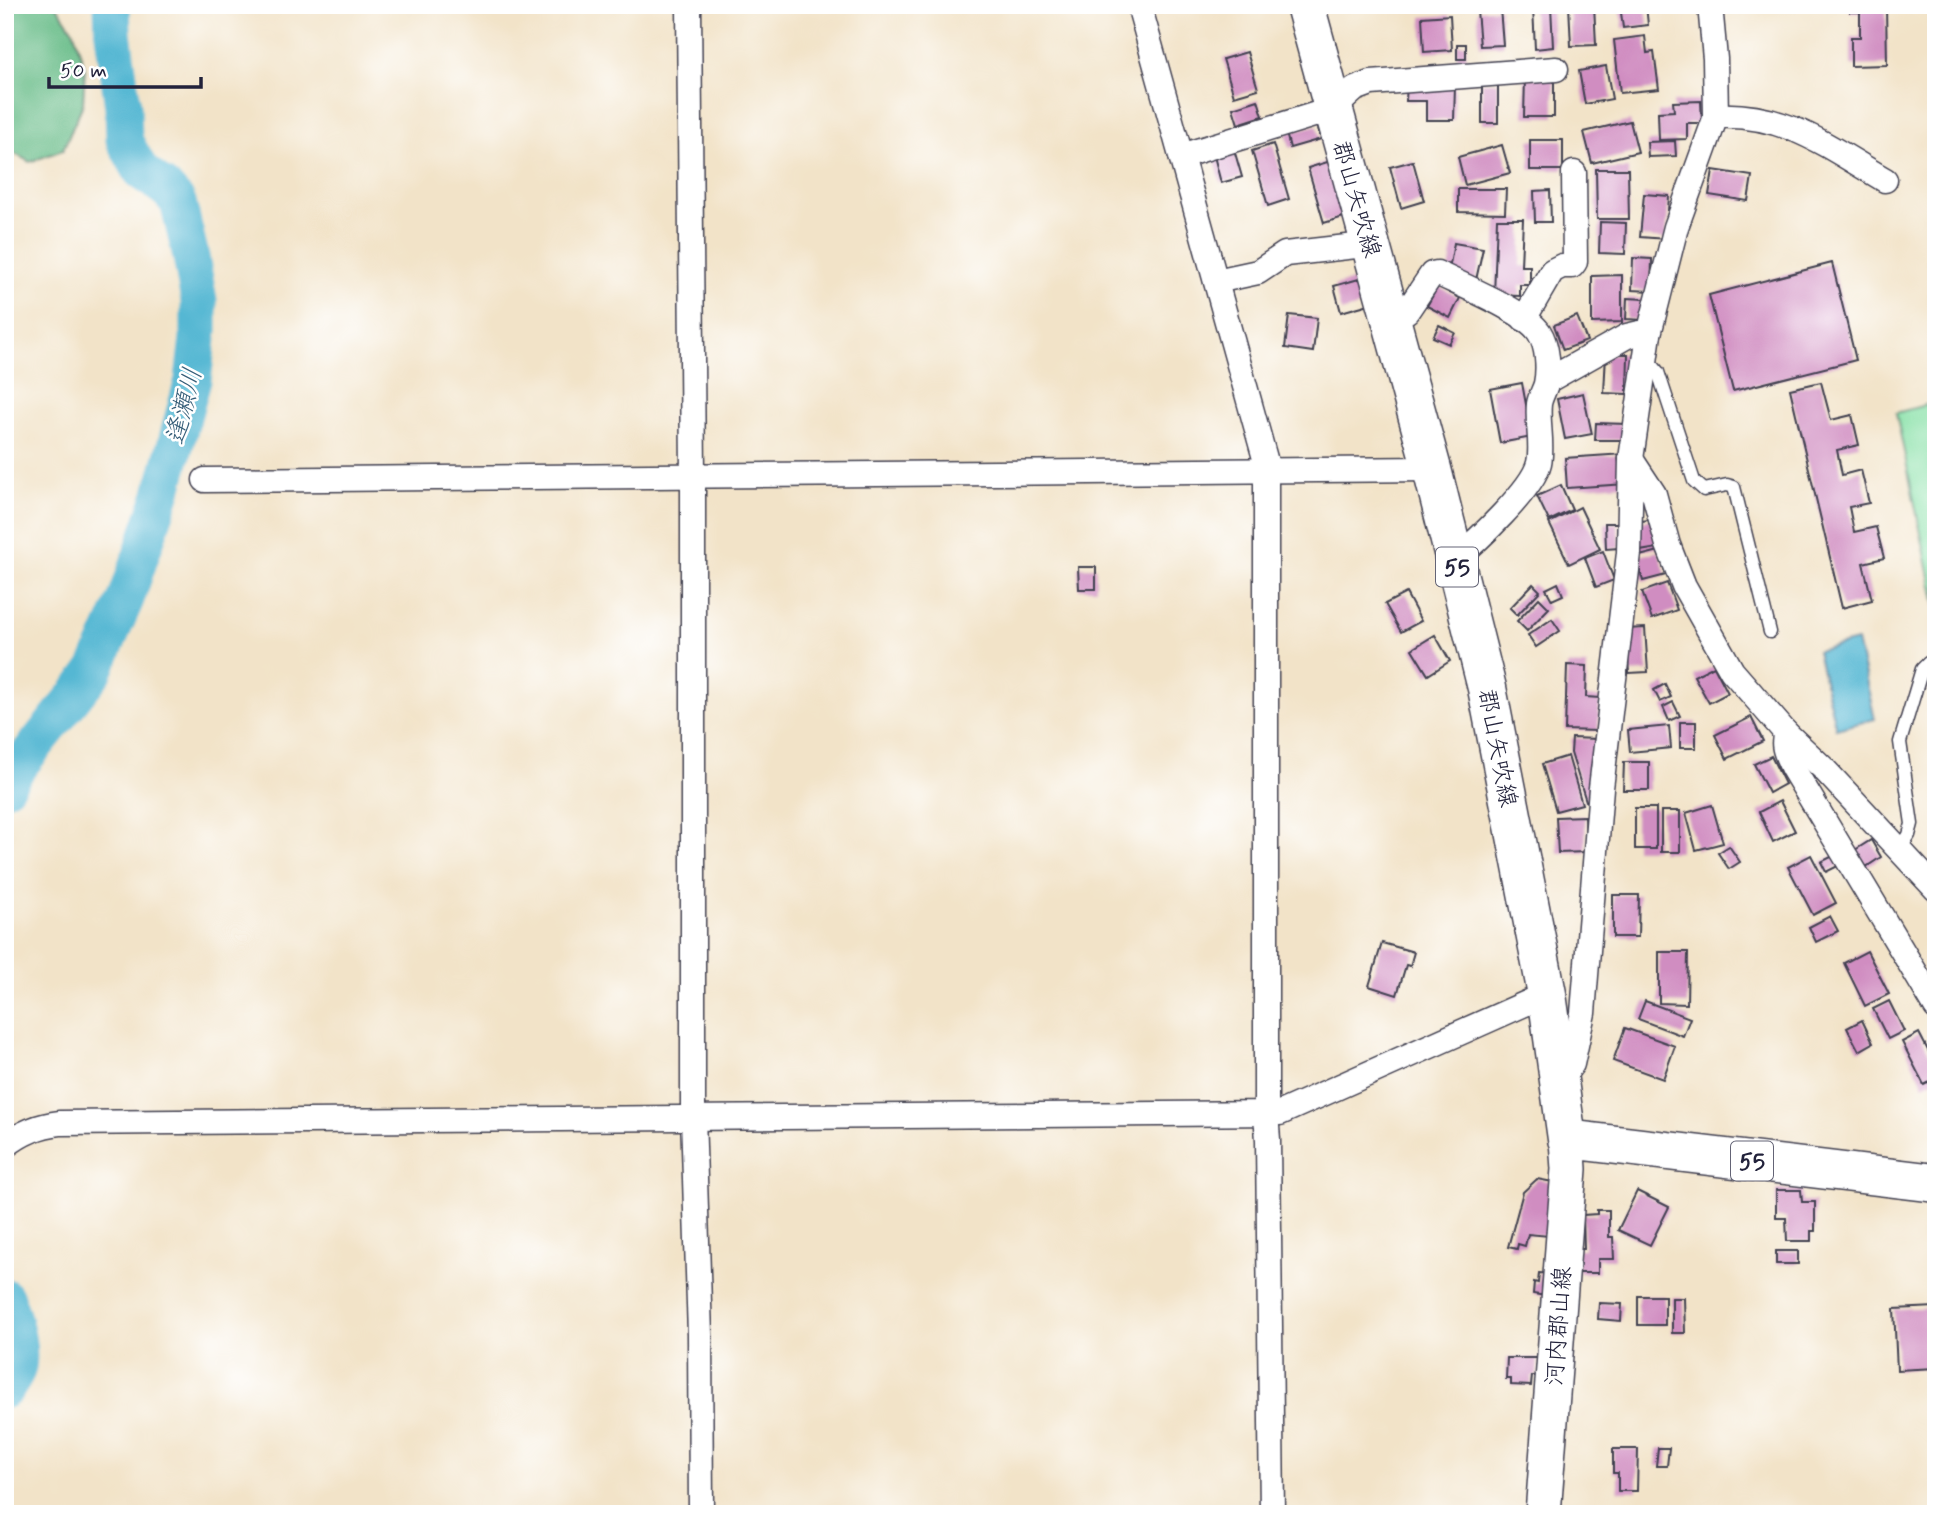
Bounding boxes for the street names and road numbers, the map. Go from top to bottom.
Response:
street label: 郡山矢吹線 [1324,137,1387,261]
road number: 55 [1436,548,1478,586]
street label: 郡山矢吹線 [1470,686,1523,810]
road number: 55 [1731,1142,1773,1180]
street label: 河内郡山線 [1540,1265,1579,1387]

